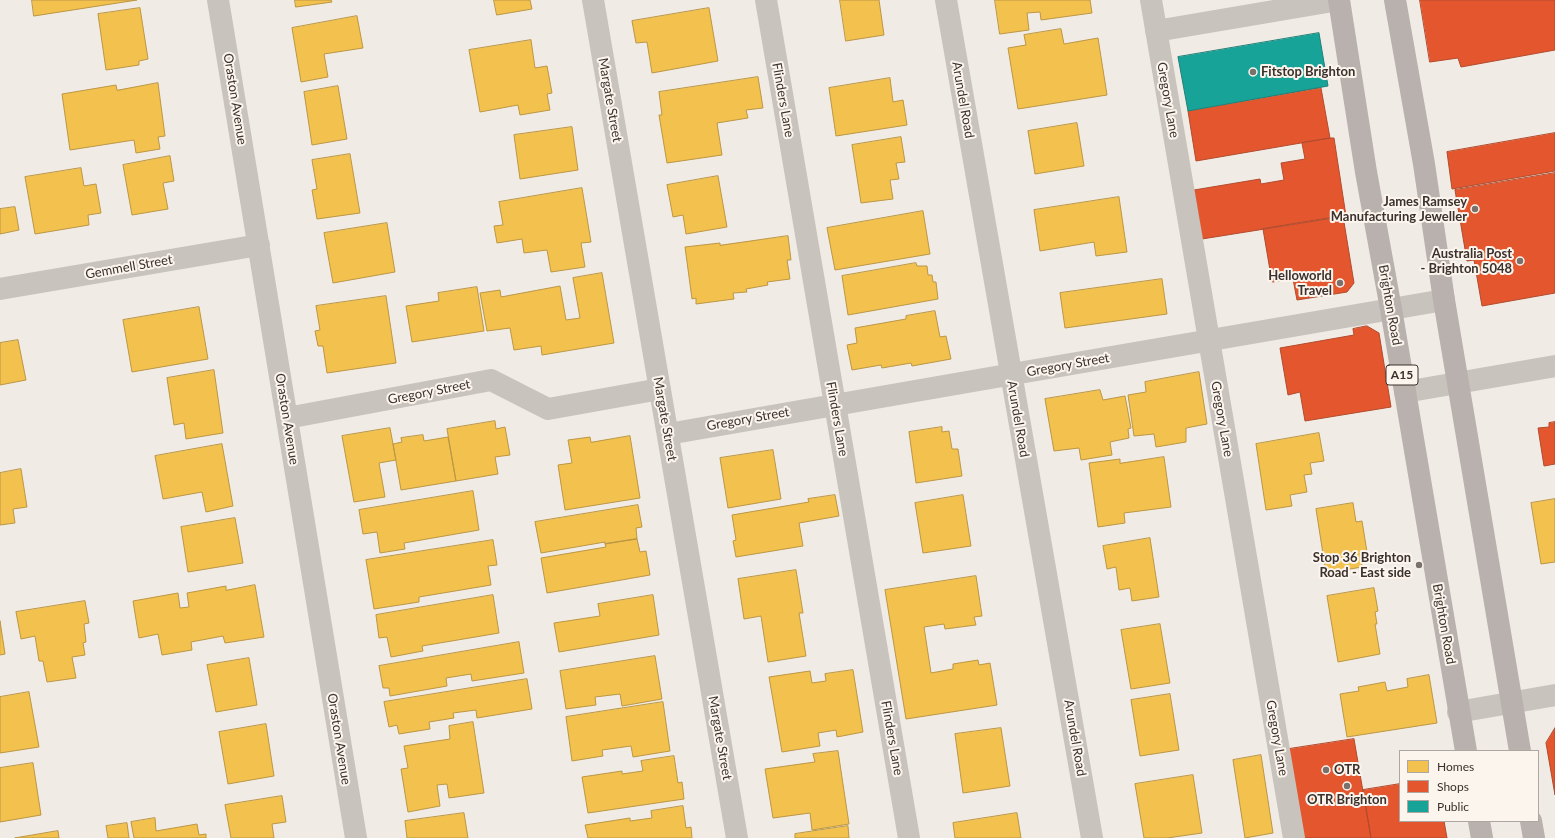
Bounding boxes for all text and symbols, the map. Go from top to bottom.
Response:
street label: Oraston Avenue [220,52,250,146]
street label: Margate Street [595,57,625,143]
street label: Flinders Lane [769,61,797,139]
street label: Arundel Road [949,61,977,139]
street label: Gregory Lane [1154,61,1182,139]
place label: Fitstop Brighton [1261,64,1355,80]
marker: Fitstop Brighton [1248,67,1258,77]
place label: James Ramsey Manufacturing Jeweller [1331,194,1467,225]
marker: James Ramsey Manufacturing Jeweller [1470,204,1480,214]
place label: Australia Post - Brighton 5048 [1420,246,1512,277]
street label: Gemmell Street [84,252,174,282]
marker: Australia Post - Brighton 5048 [1515,256,1525,266]
street label: Brighton Road [1375,264,1405,346]
place label: Helloworld Travel [1268,268,1332,299]
marker: Helloworld Travel [1335,278,1345,288]
street label: Gregory Street [1025,350,1111,380]
road number: A15 [1386,365,1418,385]
street label: Oraston Avenue [272,372,302,466]
street label: Gregory Street [386,376,472,408]
street label: Margate Street [650,376,680,462]
street label: Flinders Lane [823,380,851,458]
street label: Arundel Road [1004,380,1032,458]
street label: Gregory Lane [1208,380,1236,458]
street label: Gregory Street [705,404,791,434]
place label: Stop 36 Brighton Road - East side [1313,550,1411,581]
marker: Stop 36 Brighton Road - East side [1414,560,1424,570]
street label: Brighton Road [1429,583,1459,665]
street label: Oraston Avenue [324,692,354,786]
street label: Margate Street [705,695,735,781]
street label: Flinders Lane [878,699,906,777]
street label: Arundel Road [1061,699,1089,777]
street label: Gregory Lane [1263,699,1291,777]
legend [1399,750,1539,822]
text: Homes [1437,759,1474,774]
place label: OTR [1334,762,1360,778]
marker: OTR [1321,765,1331,775]
text: Shops [1437,779,1469,794]
marker: OTR Brighton [1342,781,1352,791]
place label: OTR Brighton [1307,792,1387,808]
text: Public [1437,799,1469,814]

